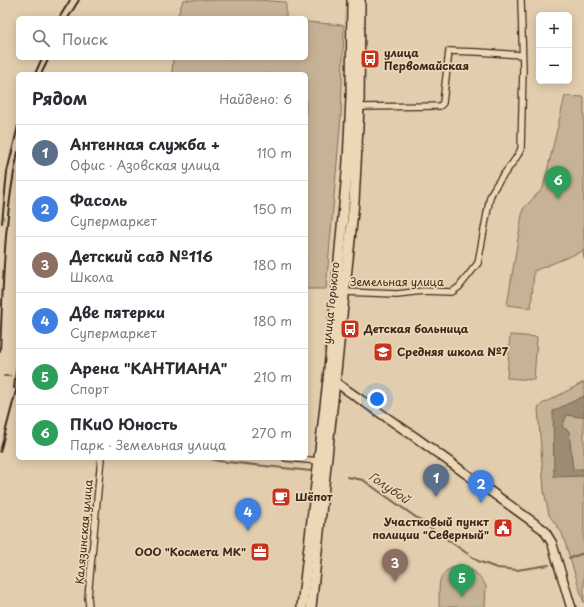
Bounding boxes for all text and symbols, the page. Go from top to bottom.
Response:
map controls [536,12,572,84]
button: + [536,12,572,48]
search box [16,16,308,60]
icon: search [30,27,52,49]
text: Поиск [62,27,108,50]
place label: улица Первомайская [384,44,469,74]
bus stop icon: улица Первомайская [359,48,381,70]
button: − [536,48,572,84]
text: Рядом [32,85,87,111]
text: Найдено: 6 [219,89,292,108]
text: Антенная служба + [70,132,220,155]
text: 1 [42,143,48,162]
text: 110 m [257,143,292,162]
text: Офис · Азовская улица [70,155,220,174]
pin: 6 [545,166,571,199]
text: Фасоль [70,188,127,211]
text: 2 [40,199,50,218]
text: 150 m [253,199,292,218]
text: Супермаркет [70,211,157,230]
text: Детский сад №116 [70,244,213,267]
text: 3 [41,255,49,274]
text: 180 m [253,255,292,274]
street label: улица Горького [318,261,343,345]
text: Школа [70,267,114,286]
street label: Земельная улица [350,273,444,290]
text: Две пятерки [70,300,165,323]
text: 4 [41,311,49,330]
text: 180 m [253,311,292,330]
bus stop icon: Детская больница [339,318,361,340]
place label: Детская больница [363,320,469,337]
text: Супермаркет [70,323,157,342]
school or university icon: Средняя школа №7 [372,341,394,363]
place label: Средняя школа №7 [397,343,509,360]
text: Арена "КАНТИАНА" [70,356,228,379]
text: 5 [41,367,49,386]
text: 210 m [253,367,292,386]
text: Спорт [70,379,109,398]
your location [367,389,387,409]
text: ПКиО Юность [70,412,177,435]
text: 6 [40,423,50,442]
text: 270 m [251,423,292,442]
text: Парк · Земельная улица [70,435,226,454]
pin: 1 [423,464,449,497]
water label: Голубой [365,467,415,509]
pin: 2 [468,470,494,503]
street label: Калязинская улица [70,479,97,585]
cafe icon: Шёпот [270,486,292,508]
place label: Шёпот [295,488,333,505]
pin: 4 [235,498,261,531]
place label: Участковый пункт полиции "Северный" [372,513,489,543]
public building icon: Участковый пункт полиции "Северный" [492,517,514,539]
office icon: ООО "Космета МК" [249,541,271,563]
place label: ООО "Космета МК" [135,543,246,560]
pin: 3 [382,549,408,582]
pin: 5 [449,564,475,597]

